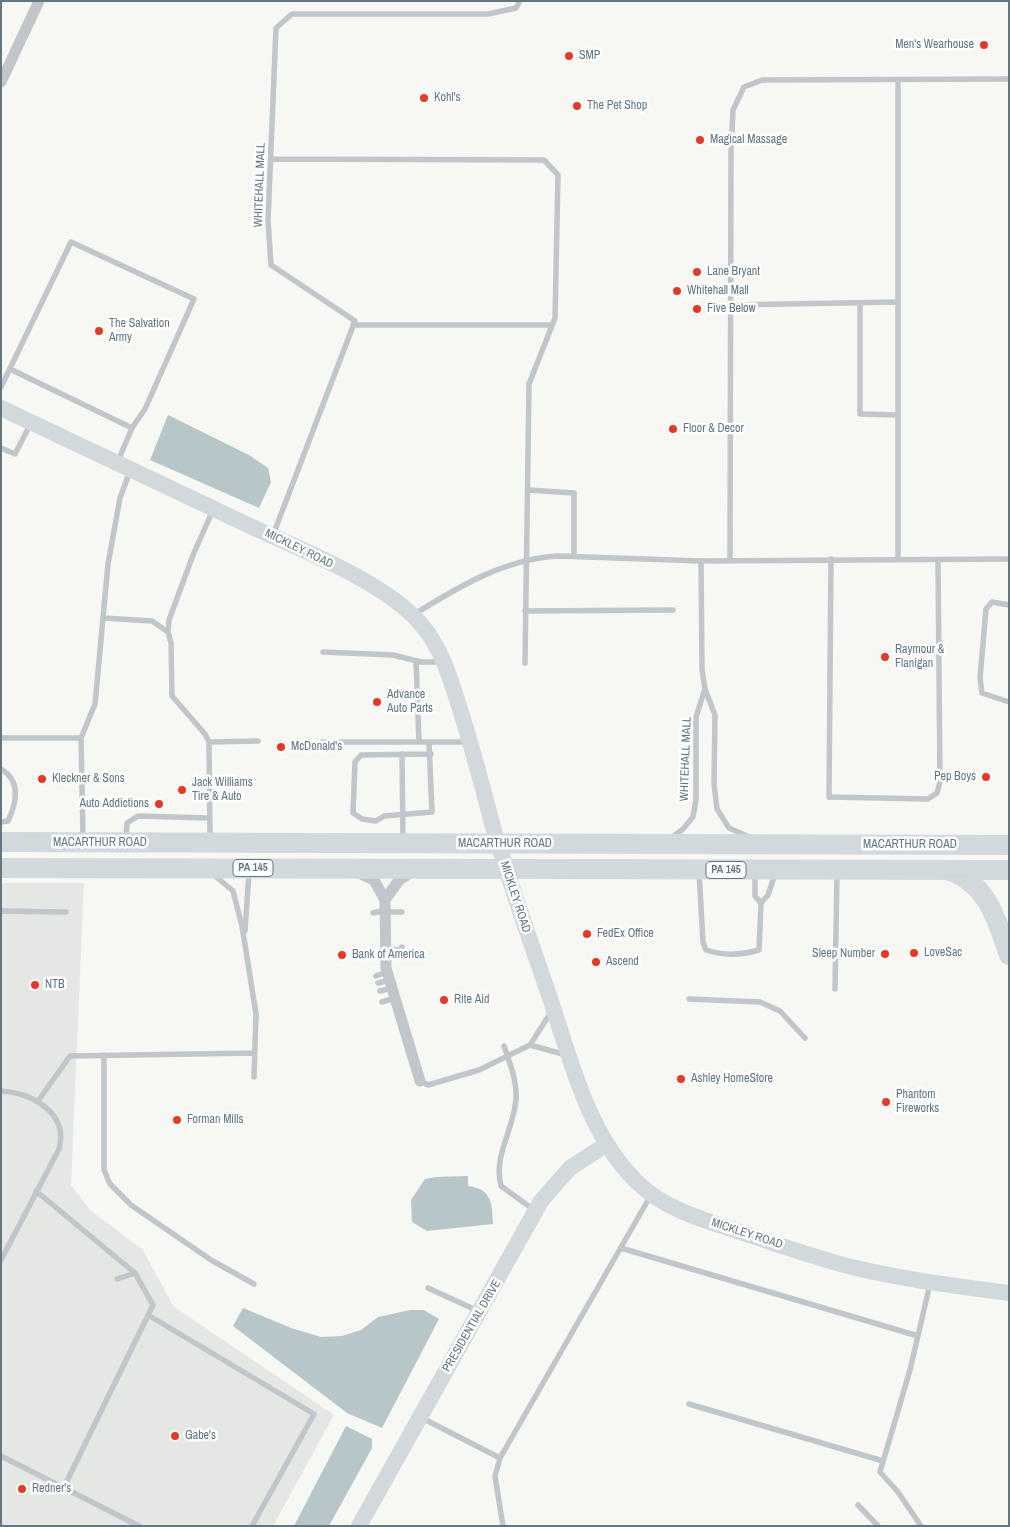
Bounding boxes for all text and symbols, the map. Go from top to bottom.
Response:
place label: Men's Wearhouse [895,38,974,52]
marker: Men's Wearhouse [978,39,990,51]
place label: SMP [579,49,600,63]
marker: SMP [563,50,575,62]
place label: Kohl's [434,91,460,105]
marker: Kohl's [418,92,430,104]
place label: The Pet Shop [587,99,647,113]
marker: The Pet Shop [571,100,583,112]
place label: Magical Massage [710,133,787,147]
marker: Magical Massage [694,134,706,146]
street label: WHITEHALL MALL [251,142,269,228]
place label: Lane Bryant [707,265,760,279]
marker: Lane Bryant [691,266,703,278]
place label: Whitehall Mall [687,284,749,298]
marker: Whitehall Mall [671,285,683,297]
place label: Five Below [707,302,756,316]
marker: Five Below [691,303,703,315]
place label: The Salvation Army [109,317,170,345]
marker: The Salvation Army [93,325,105,337]
place label: Floor & Decor [683,422,744,436]
marker: Floor & Decor [667,423,679,435]
street label: MICKLEY ROAD [262,526,336,572]
place label: Raymour & Flanigan [895,643,944,671]
marker: Raymour & Flanigan [879,651,891,663]
place label: Advance Auto Parts [387,688,433,716]
marker: Advance Auto Parts [371,696,383,708]
street label: WHITEHALL MALL [677,716,695,802]
place label: McDonald's [291,740,342,754]
marker: McDonald's [275,741,287,753]
place label: Pep Boys [934,770,976,784]
marker: Pep Boys [980,771,992,783]
place label: Kleckner & Sons [52,772,125,786]
marker: Kleckner & Sons [36,773,48,785]
place label: Jack Williams Tire & Auto [192,776,253,804]
marker: Jack Williams Tire & Auto [176,784,188,796]
place label: Auto Addictions [80,797,149,811]
marker: Auto Addictions [153,798,165,810]
street label: MACARTHUR ROAD [53,836,147,850]
street label: MACARTHUR ROAD [458,837,552,851]
street label: MACARTHUR ROAD [863,838,957,852]
street label: MICKLEY ROAD [497,859,533,935]
road number: PA 145 [233,860,273,876]
road number: PA 145 [706,862,746,878]
place label: FedEx Office [597,927,654,941]
marker: FedEx Office [581,928,593,940]
place label: LoveSac [924,946,962,960]
place label: Sleep Number [812,947,875,961]
marker: LoveSac [908,947,920,959]
place label: Bank of America [352,948,425,962]
marker: Sleep Number [879,948,891,960]
marker: Bank of America [336,949,348,961]
place label: Ascend [606,955,639,969]
marker: Ascend [590,956,602,968]
place label: NTB [45,978,65,992]
marker: NTB [29,979,41,991]
place label: Rite Aid [454,993,490,1007]
marker: Rite Aid [438,994,450,1006]
place label: Ashley HomeStore [691,1072,773,1086]
marker: Ashley HomeStore [675,1073,687,1085]
place label: Phantom Fireworks [896,1088,939,1116]
marker: Phantom Fireworks [880,1096,892,1108]
place label: Forman Mills [187,1113,243,1127]
marker: Forman Mills [171,1114,183,1126]
street label: MICKLEY ROAD [709,1216,785,1252]
street label: PRESIDENTIAL DRIVE [440,1277,504,1375]
place label: Gabe's [185,1429,216,1443]
marker: Gabe's [169,1430,181,1442]
place label: Redner's [32,1482,71,1496]
marker: Redner's [16,1483,28,1495]

